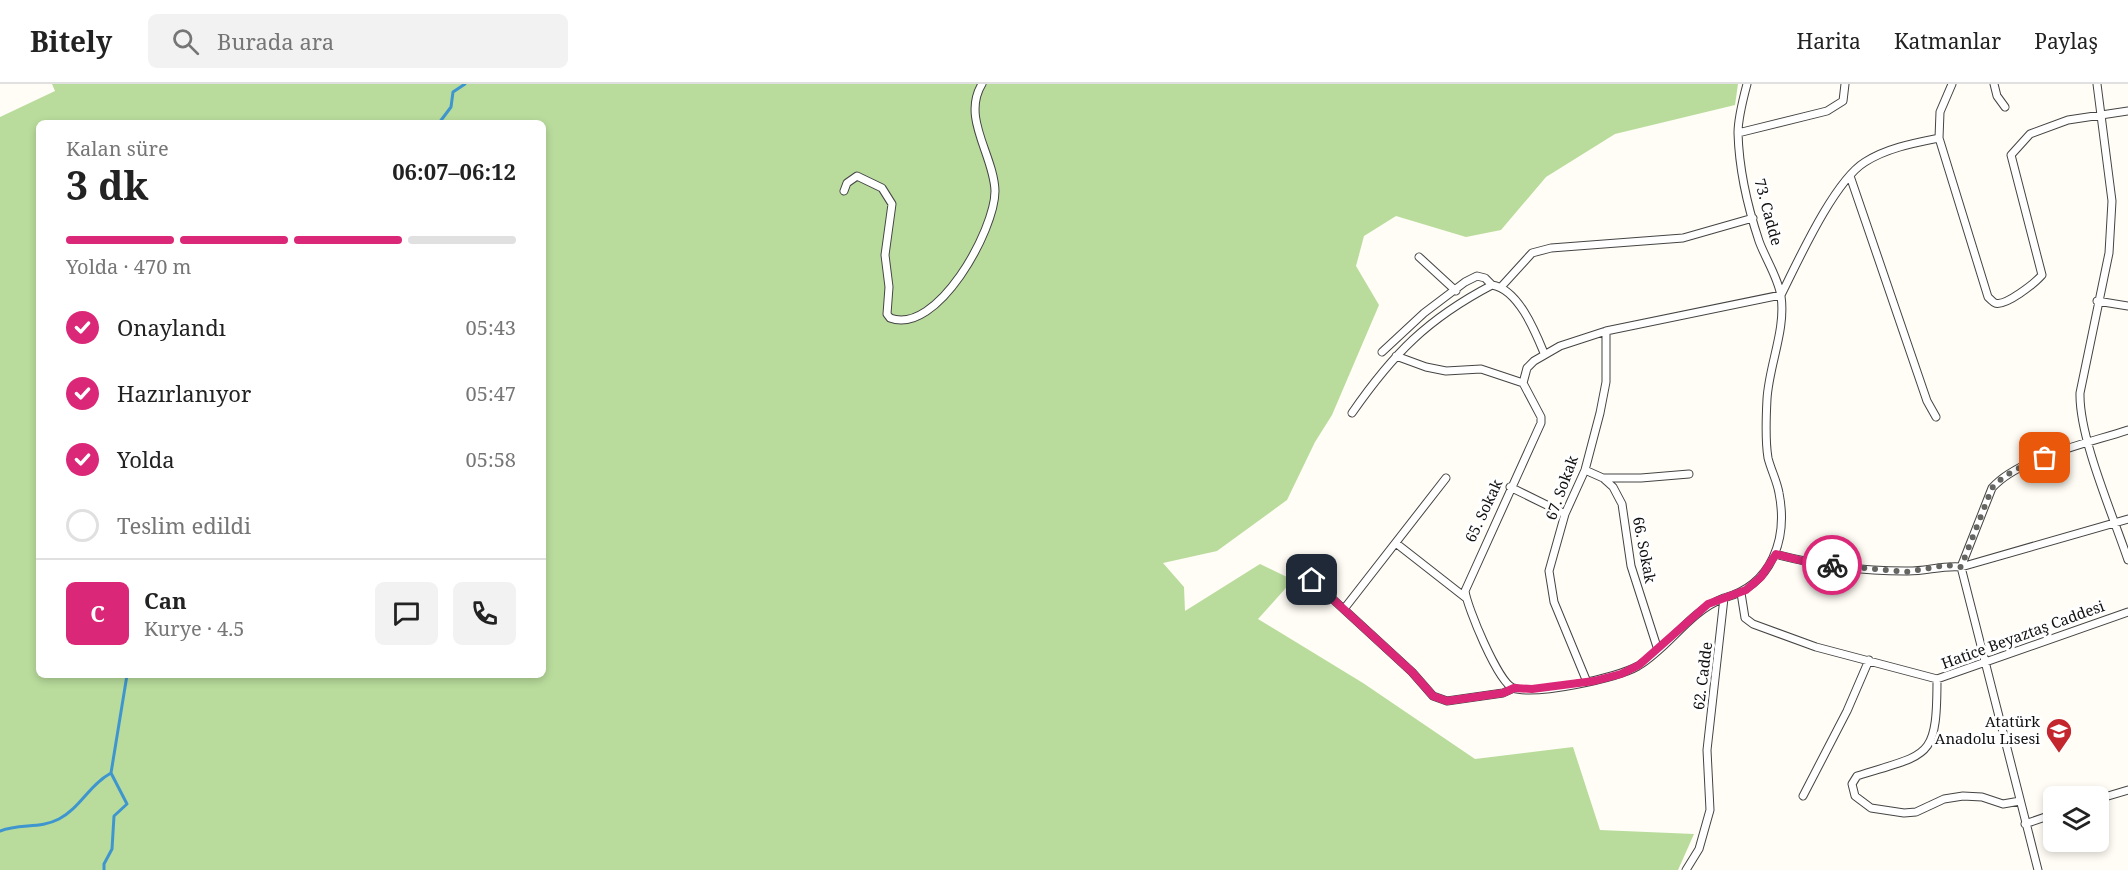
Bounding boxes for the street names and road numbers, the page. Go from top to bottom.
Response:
street label: 73. Cadde [1750,176,1787,247]
street label: 67. Sokak [1540,452,1582,523]
street label: 65. Sokak [1460,476,1506,545]
street label: 66. Sokak [1629,515,1661,585]
street label: Hatice Beyaztaş Caddesi [1938,595,2107,673]
street label: 62. Cadde [1688,641,1716,711]

